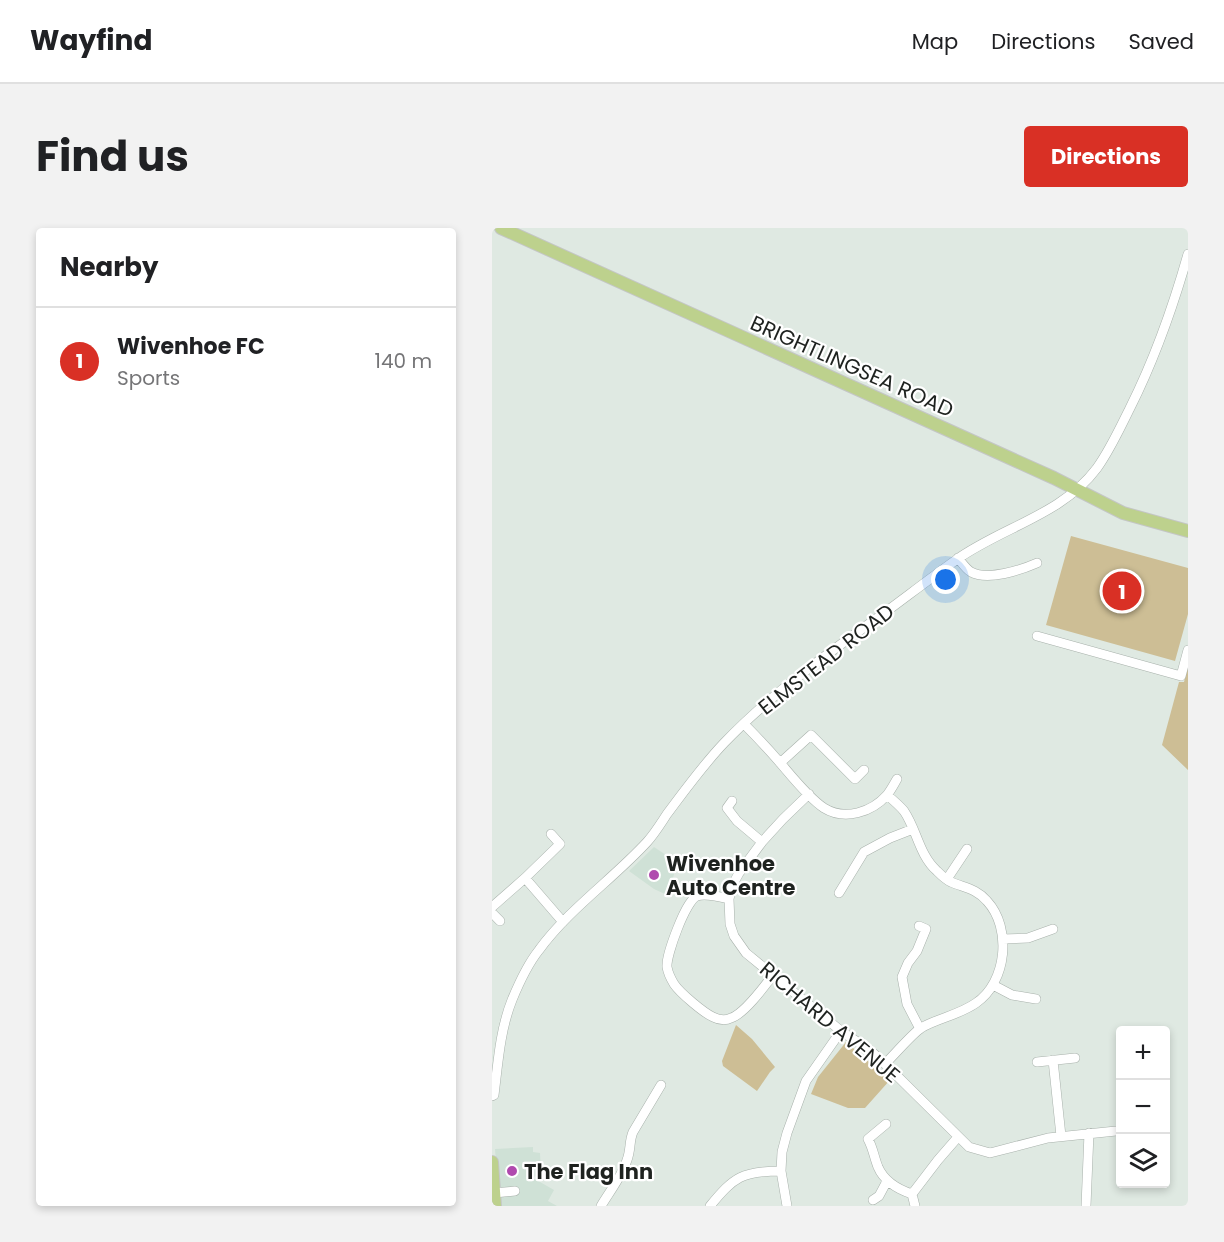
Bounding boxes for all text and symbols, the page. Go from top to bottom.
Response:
text: Wayfind [30,21,152,60]
text: Map [912,27,958,56]
text: Directions [991,27,1095,56]
text: Saved [1128,27,1194,56]
button: Directions [1024,126,1188,187]
text: Find us [36,127,189,186]
text: Nearby [60,249,158,285]
street label: BRIGHTLINGSEA ROAD [746,308,958,424]
text: Wivenhoe FC [117,331,265,362]
text: 1 [76,347,83,375]
text: 140 m [375,347,432,375]
text: Sports [117,364,180,392]
your location [931,565,960,594]
pin: 1 [1102,568,1142,614]
street label: ELMSTEAD ROAD [752,597,900,721]
place label: Wivenhoe Auto Centre [666,849,796,902]
marker: Wivenhoe Auto Centre [647,868,661,882]
street label: RICHARD AVENUE [754,955,906,1089]
map controls [1116,1026,1170,1188]
button: + [1116,1026,1170,1080]
button: − [1116,1080,1170,1134]
button: layers [1116,1134,1170,1188]
place label: The Flag Inn [524,1157,653,1186]
marker: The Flag Inn [505,1164,519,1178]

